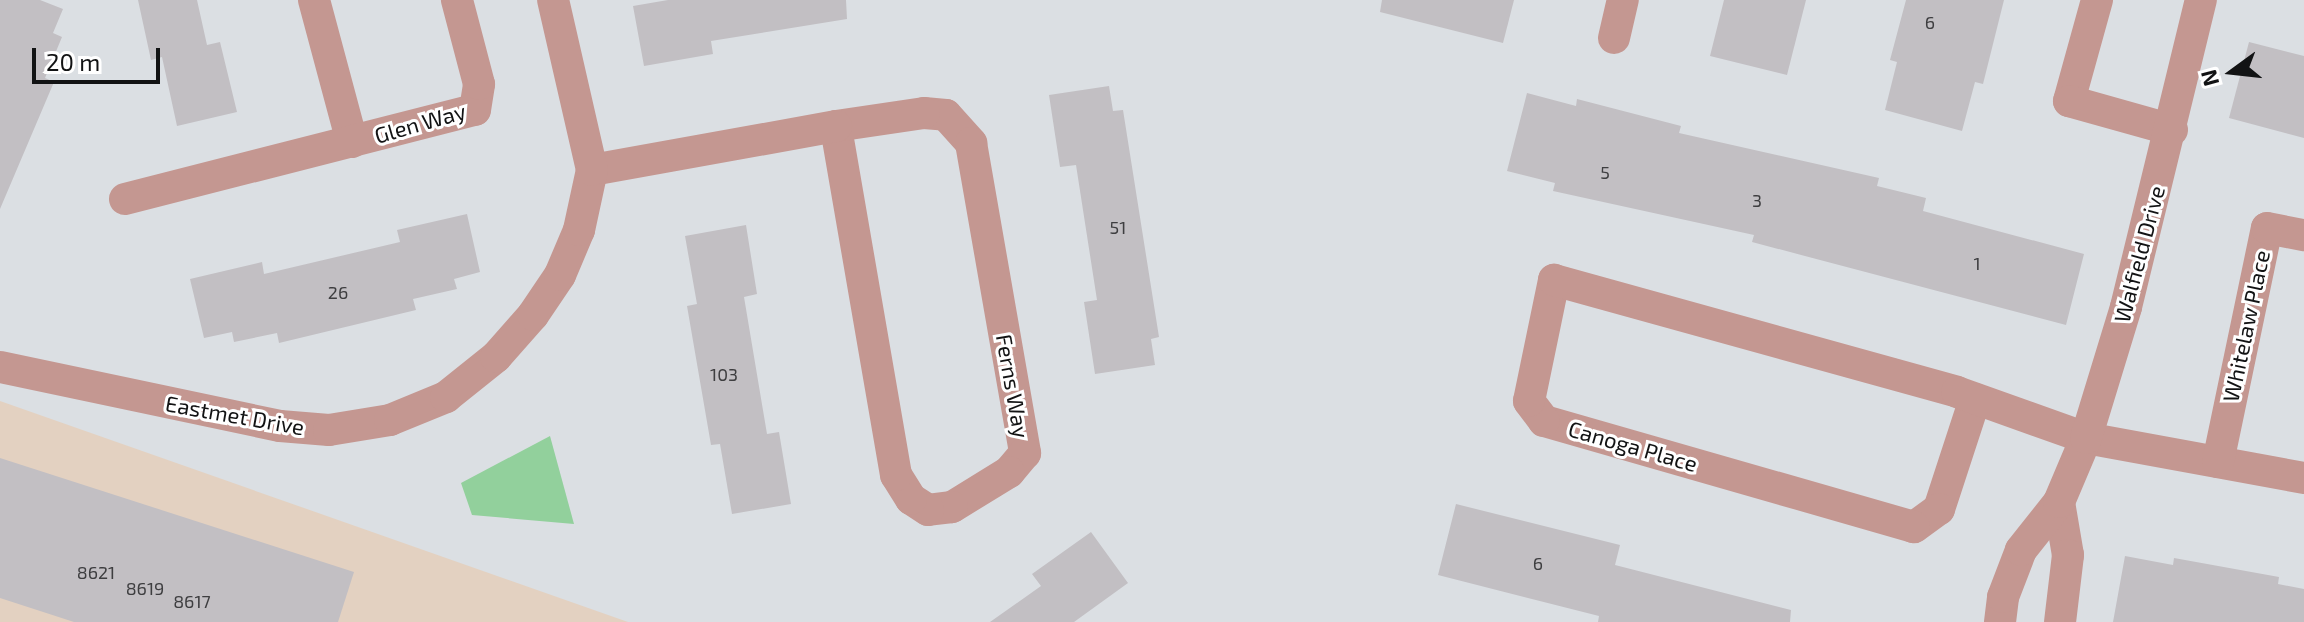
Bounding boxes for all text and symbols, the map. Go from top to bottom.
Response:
house number: 6 [1925,11,1935,33]
scale bar [36,32,164,82]
north arrow [2192,32,2272,112]
text: 20 m [46,47,100,76]
text: N [2194,67,2223,89]
street label: Glen Way [371,97,469,149]
house number: 5 [1600,161,1610,183]
street label: Walfield Drive [2108,183,2170,325]
house number: 3 [1752,189,1762,211]
house number: 51 [1110,216,1126,238]
street label: Whitelaw Place [2217,247,2275,405]
house number: 1 [1973,252,1981,274]
house number: 26 [328,281,348,303]
street label: Ferns Way [991,332,1035,440]
house number: 103 [710,363,738,385]
street label: Eastmet Drive [163,390,307,440]
street label: Canoga Place [1565,415,1701,477]
house number: 6 [1533,552,1543,574]
house number: 8621 [77,561,115,583]
house number: 8619 [126,577,164,599]
house number: 8617 [173,590,211,612]

